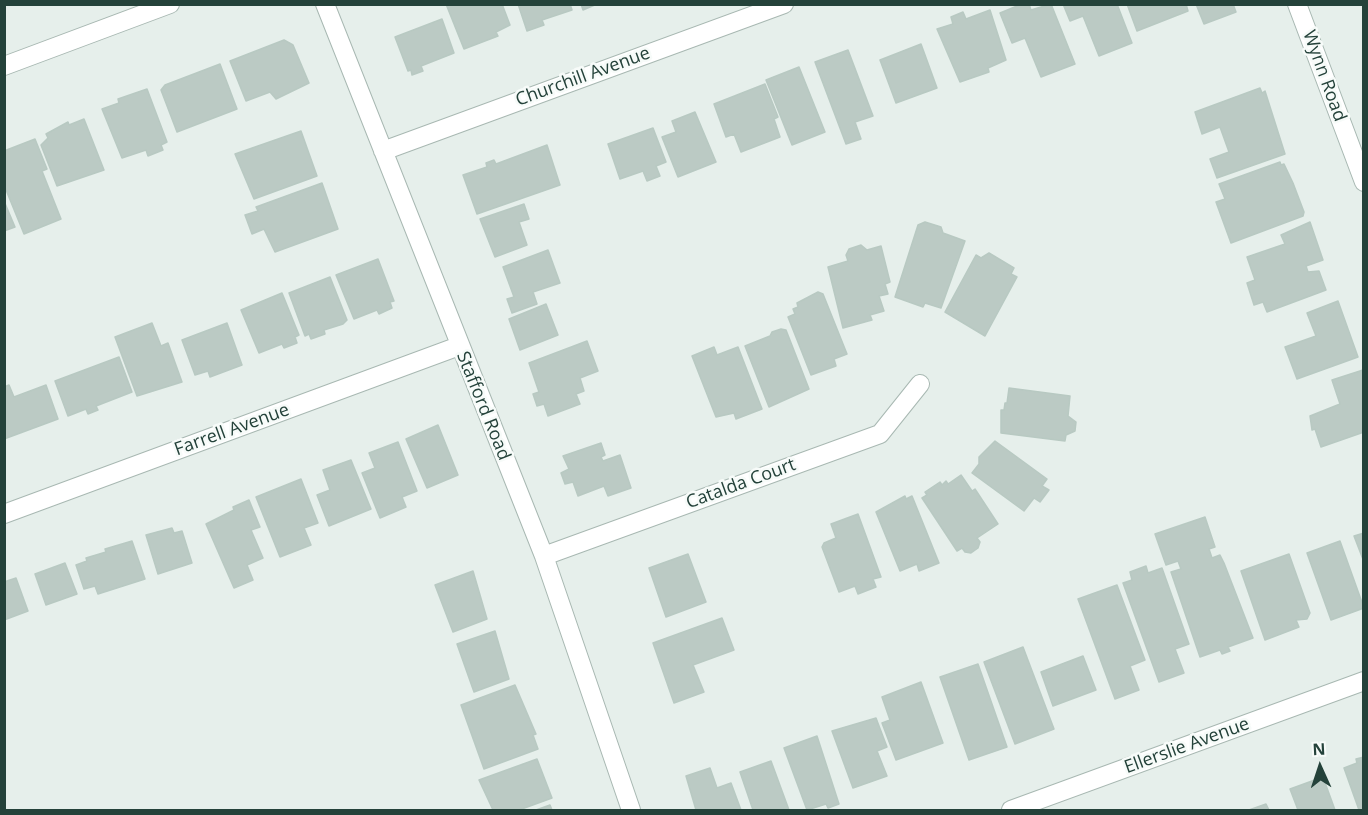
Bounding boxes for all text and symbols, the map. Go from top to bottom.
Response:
street label: Wynn Road [1298,28,1350,124]
street label: Churchill Avenue [513,43,653,111]
street label: Stafford Road [451,349,515,463]
street label: Farrell Avenue [172,399,292,461]
street label: Catalda Court [683,454,799,514]
street label: Ellerslie Avenue [1121,713,1253,779]
north arrow [1290,737,1350,797]
text: N [1312,738,1326,760]

